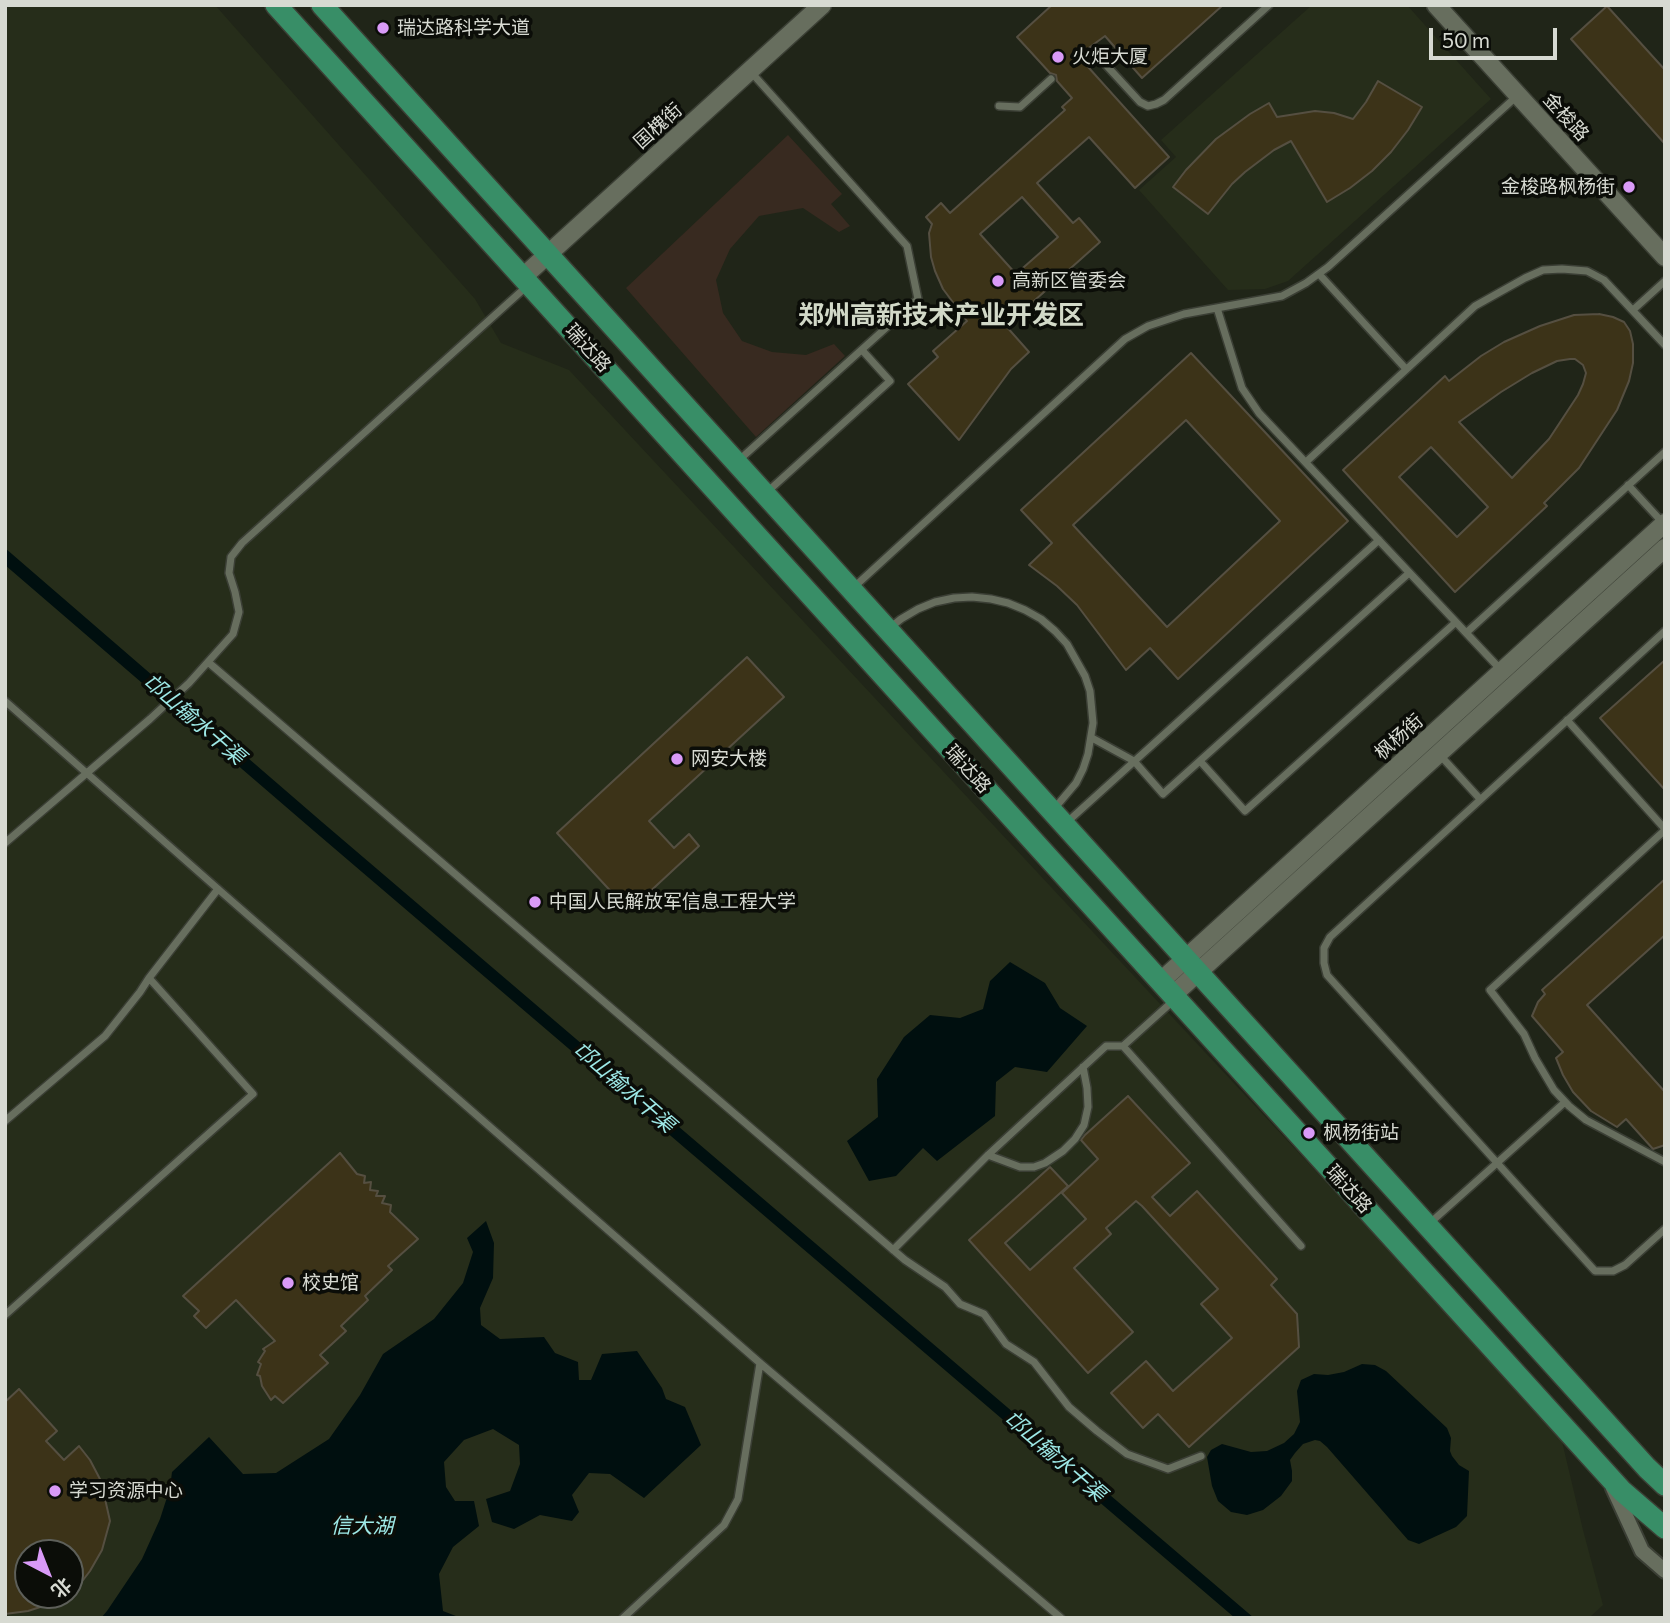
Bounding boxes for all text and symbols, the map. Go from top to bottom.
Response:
scale bar [1432,14,1560,58]
place label: 瑞达路科学大道 [397,17,530,39]
marker: 瑞达路科学大道 [375,20,391,36]
text: 50 m [1442,27,1490,52]
place label: 火炬大厦 [1072,46,1148,68]
marker: 火炬大厦 [1050,49,1066,65]
street label: 金梭路 [1538,88,1594,146]
street label: 国槐街 [629,98,687,154]
place label: 金梭路枫杨街 [1501,176,1615,198]
marker: 金梭路枫杨街 [1621,179,1637,195]
place label: 高新区管委会 [1012,270,1126,292]
marker: 高新区管委会 [990,273,1006,289]
district label: 郑州高新技术产业开发区 [798,299,1084,331]
street label: 瑞达路 [560,319,616,377]
water label: 邙山输水干渠 [138,668,250,770]
street label: 枫杨街 [1370,709,1428,765]
street label: 瑞达路 [940,740,996,798]
place label: 网安大楼 [691,748,767,770]
marker: 网安大楼 [669,751,685,767]
place label: 中国人民解放军信息工程大学 [549,891,796,913]
marker: 中国人民解放军信息工程大学 [527,894,543,910]
water label: 邙山输水干渠 [568,1036,680,1138]
place label: 枫杨街站 [1323,1122,1399,1144]
marker: 枫杨街站 [1301,1125,1317,1141]
street label: 瑞达路 [1321,1160,1377,1218]
place label: 校史馆 [302,1272,359,1294]
marker: 校史馆 [280,1275,296,1291]
water label: 邙山输水干渠 [999,1405,1111,1507]
place label: 学习资源中心 [69,1480,183,1502]
marker: 学习资源中心 [47,1483,63,1499]
water label: 信大湖 [331,1513,393,1539]
north arrow [14,1539,84,1609]
text: 北 [47,1574,77,1603]

